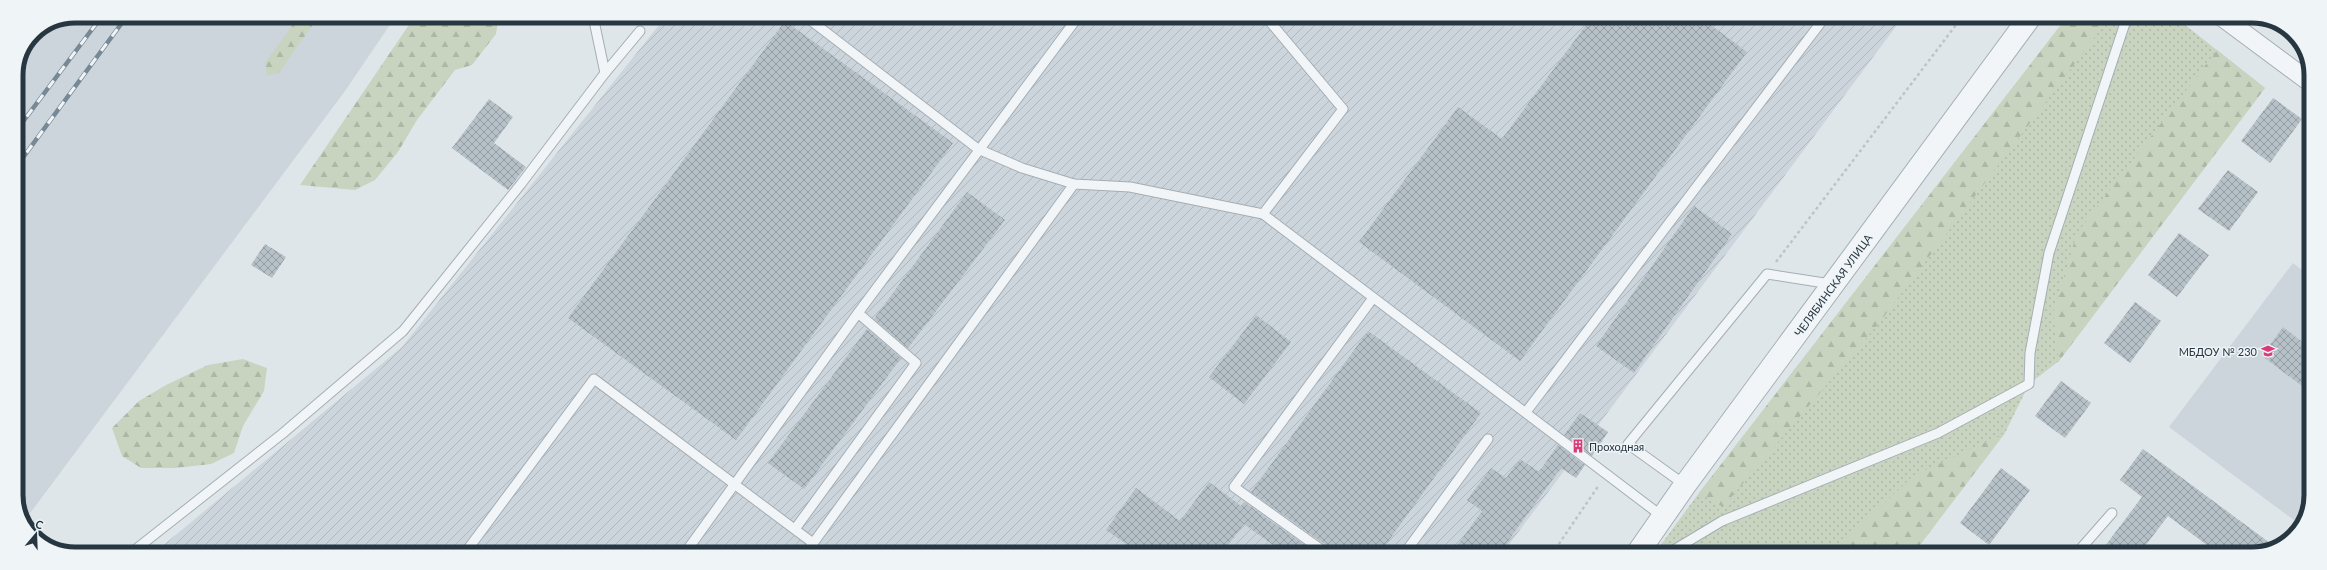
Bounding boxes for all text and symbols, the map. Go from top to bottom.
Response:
street label: ЧЕЛЯБИНСКАЯ УЛИЦА [1791,231,1875,339]
school or university icon: МБДОУ № 230 [2260,343,2276,359]
place label: МБДОУ № 230 [2179,345,2258,358]
building icon: Проходная [1570,438,1586,454]
place label: Проходная [1589,440,1644,453]
north arrow [16,514,56,554]
text: С [34,517,46,532]

